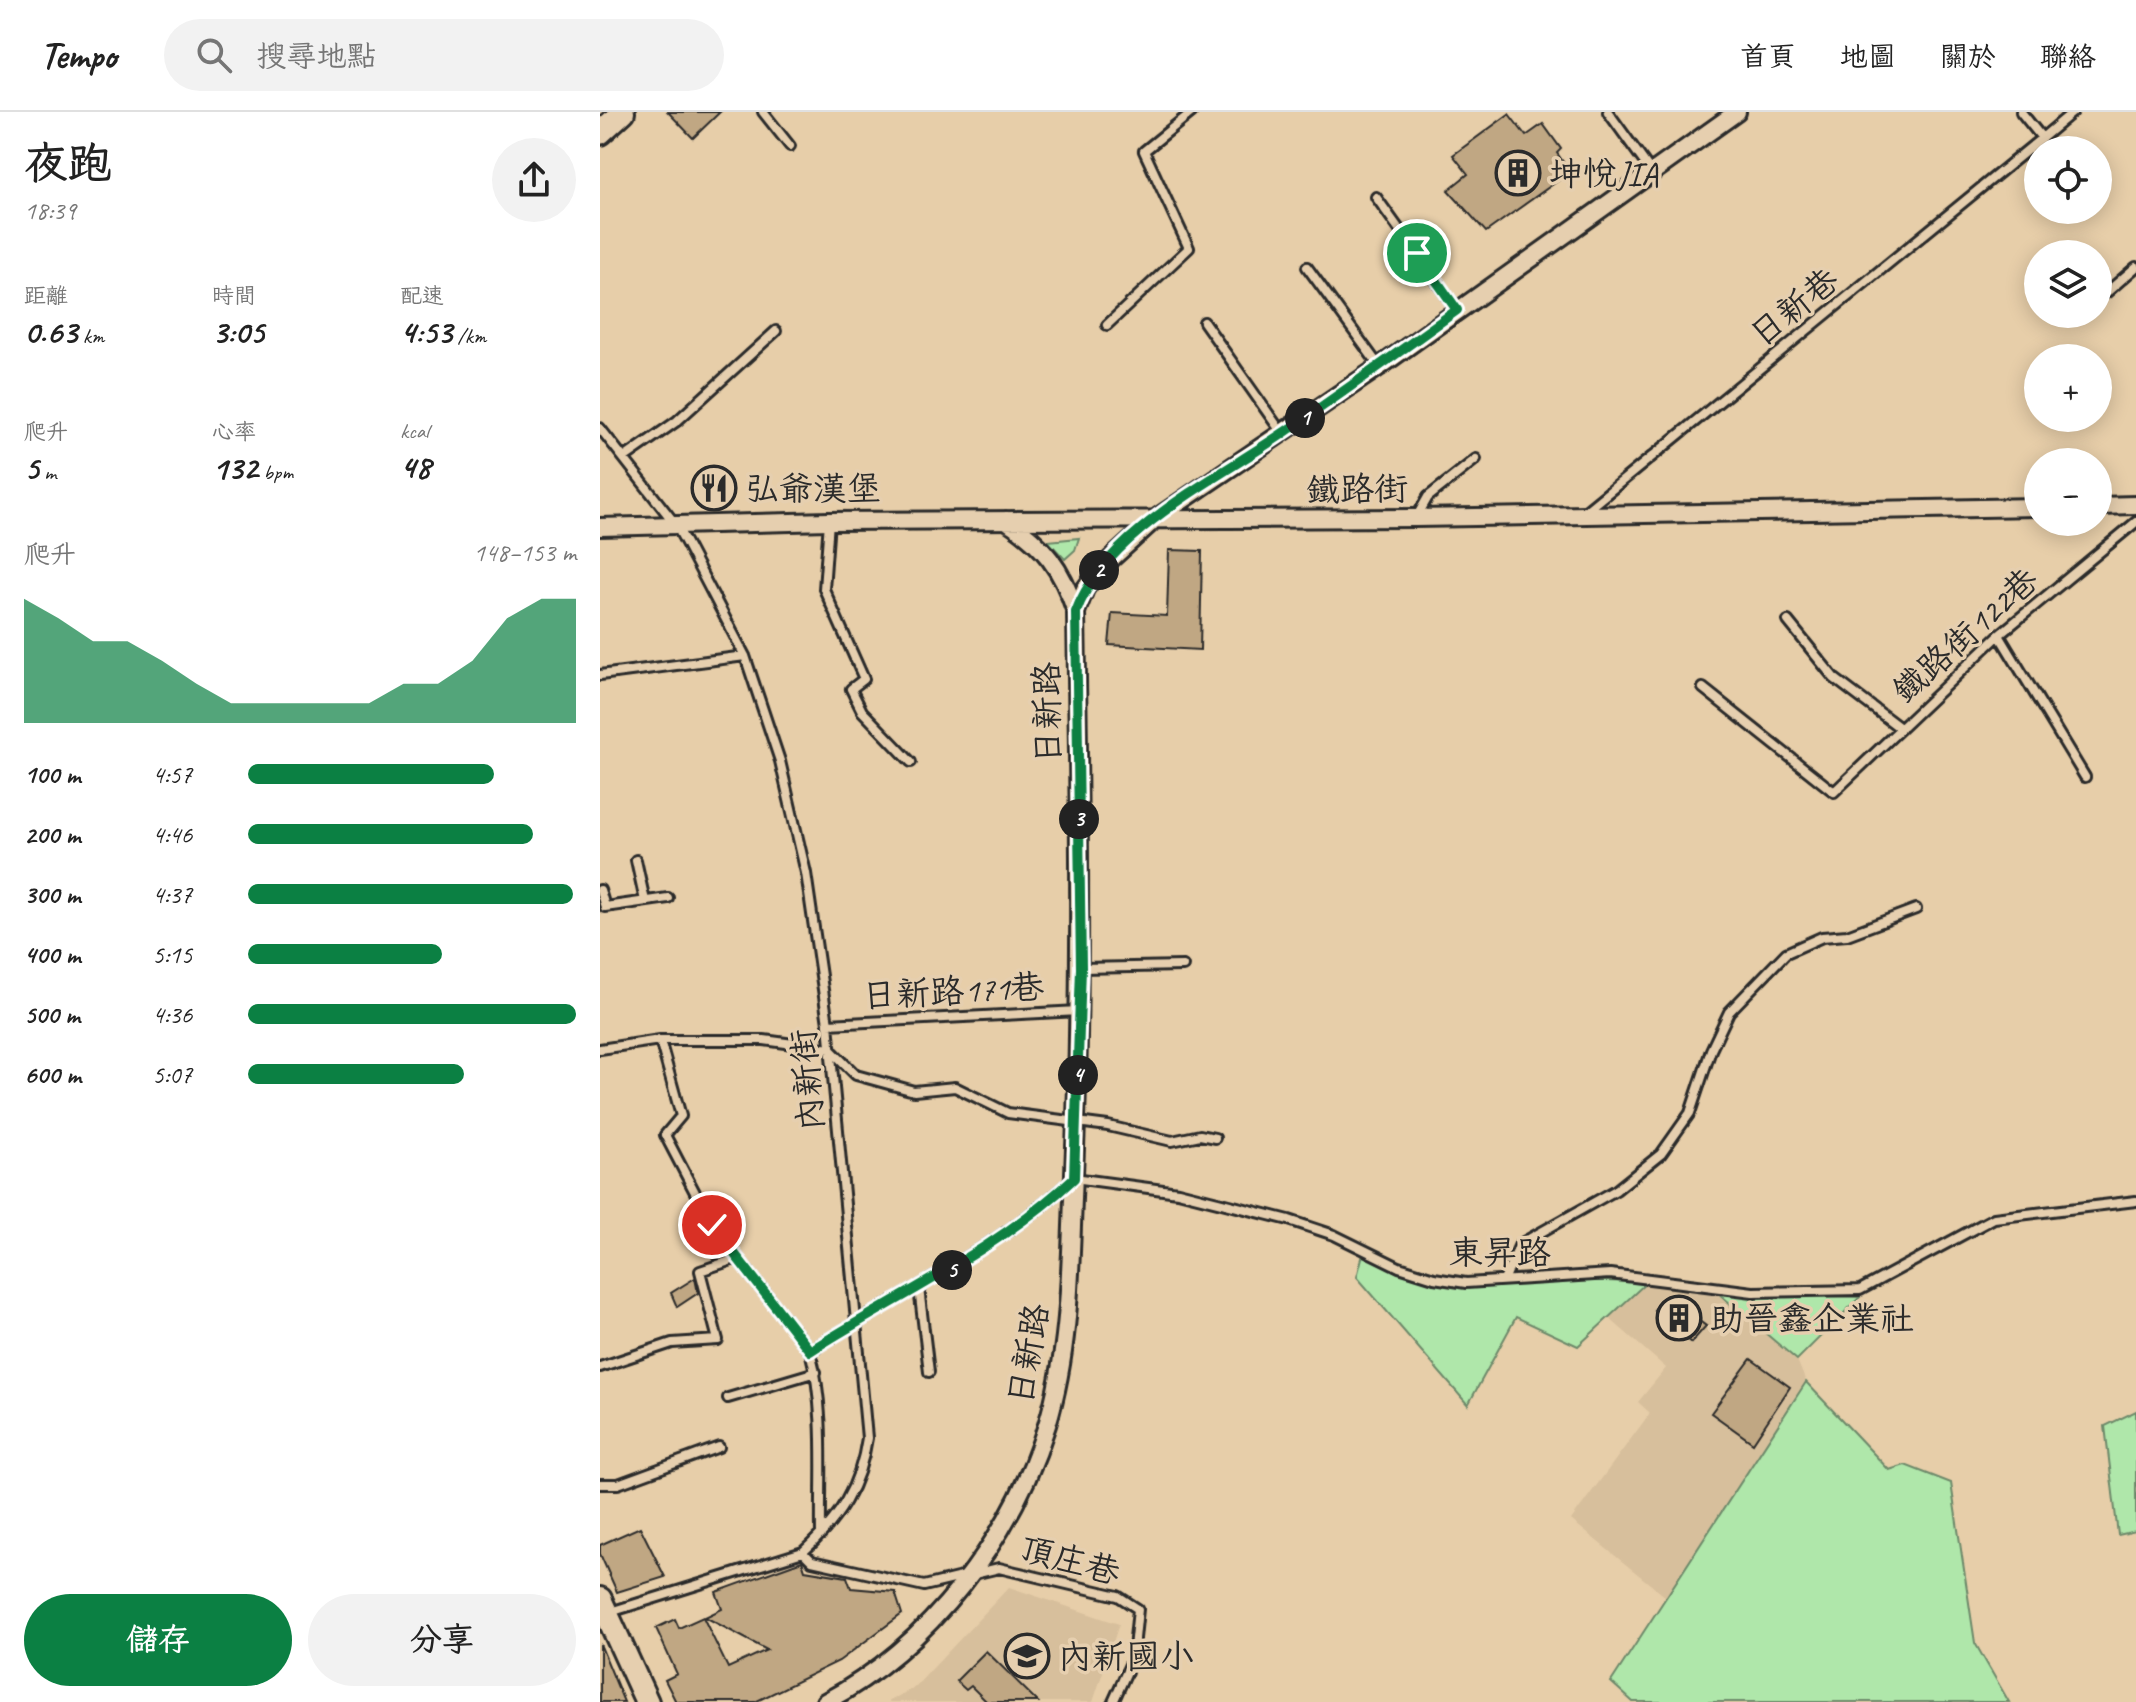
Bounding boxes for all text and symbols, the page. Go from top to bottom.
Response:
search box [164,19,724,91]
text: Tempo [40,32,116,79]
icon: search [192,33,236,77]
text: 搜尋地點 [256,37,376,75]
text: 首頁 [1740,39,1796,74]
text: 地圖 [1840,39,1896,74]
text: 關於 [1940,39,1996,74]
text: 聯絡 [2040,39,2096,74]
text: 夜跑 [24,136,112,191]
map controls [2024,136,2112,536]
button: locate [2024,136,2112,224]
button: share [492,138,576,222]
building icon: 坤悅JIA [1494,149,1542,197]
place label: 坤悅JIA [1549,152,1659,195]
text: 18:39 [24,194,76,227]
pin [1383,219,1451,287]
icon: arrive [1395,231,1439,275]
button: layers [2024,240,2112,328]
street label: 日新巷 [1741,258,1847,356]
text: 距離 [24,282,68,310]
text: 時間 [212,282,256,310]
text: 配速 [400,282,444,310]
text: 0.63 [24,310,77,353]
text: 3:05 [212,310,264,353]
text: 4:53 [400,310,452,353]
text: km [77,322,104,350]
text: /km [452,322,486,350]
button: + [2024,344,2112,432]
pin: 1 [1285,398,1325,438]
text: 1 [1300,404,1310,432]
text: kcal [400,417,429,445]
text: 爬升 [24,418,68,446]
text: 心率 [212,418,256,446]
text: 48 [400,445,431,488]
text: 5 [24,446,39,489]
text: 132 [212,446,258,489]
button: − [2024,448,2112,536]
text: m [39,458,56,486]
text: bpm [258,458,293,486]
restaurant icon: 弘爺漢堡 [690,464,738,512]
place label: 弘爺漢堡 [745,467,881,510]
street label: 鐵路街 [1306,467,1408,511]
text: 148–153 m [473,536,576,569]
text: 爬升 [24,538,76,571]
pin: 2 [1079,550,1119,590]
text: 2 [1094,556,1104,584]
street label: 鐵路街122巷 [1883,558,2047,712]
street label: 日新路 [1025,662,1069,764]
text: 100 m [24,758,80,791]
text: 4:57 [152,758,192,791]
pin: 3 [1059,799,1099,839]
text: 3 [1074,805,1084,833]
text: 200 m [24,818,80,851]
text: 4:46 [152,818,192,851]
text: 300 m [24,878,80,911]
text: 4:37 [152,878,192,911]
text: 400 m [24,938,80,971]
text: 5:15 [152,938,192,971]
street label: 日新路171巷 [861,965,1045,1017]
text: 500 m [24,998,80,1031]
text: 4:36 [152,998,192,1031]
street label: 內新街 [781,1027,833,1133]
pin: 4 [1058,1055,1098,1095]
text: 600 m [24,1058,81,1091]
text: 5:07 [152,1058,192,1091]
text: 4 [1073,1061,1083,1089]
pin [678,1191,746,1259]
icon: check [690,1203,734,1247]
street label: 東昇路 [1449,1231,1551,1274]
pin: 5 [932,1250,972,1290]
text: 5 [947,1256,957,1284]
building icon: 助晉鑫企業社 [1655,1294,1703,1342]
place label: 助晉鑫企業社 [1710,1297,1914,1340]
street label: 日新路 [998,1300,1058,1408]
street label: 頂庄巷 [1015,1526,1125,1594]
button: 儲存 [24,1594,292,1686]
button: 分享 [308,1594,576,1686]
school or university icon: 內新國小 [1003,1632,1051,1680]
place label: 內新國小 [1058,1635,1194,1678]

